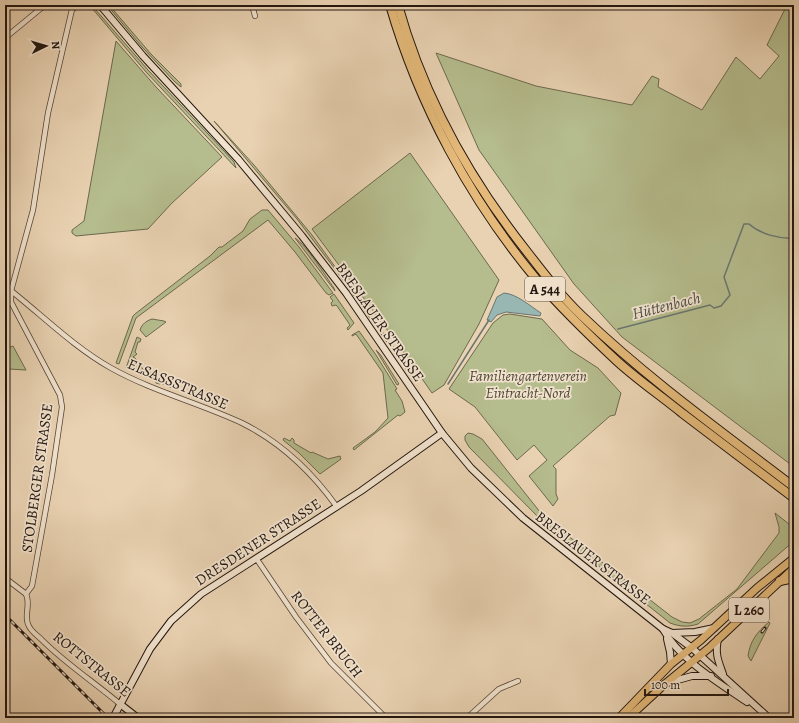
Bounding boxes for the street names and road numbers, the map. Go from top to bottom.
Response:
street label: BRESLAUER STRASSE [331,258,429,386]
road number: A 544 [525,277,565,301]
street label: ELSASSSTRASSE [124,354,232,414]
street label: STOLBERGER STRASSE [17,402,57,554]
street label: DRESDENER STRASSE [191,494,325,590]
street label: BRESLAUER STRASSE [531,507,655,609]
street label: ROTTER BRUCH [287,586,367,682]
road number: L 260 [729,598,769,622]
street label: ROTTSTRASSE [49,626,135,702]

